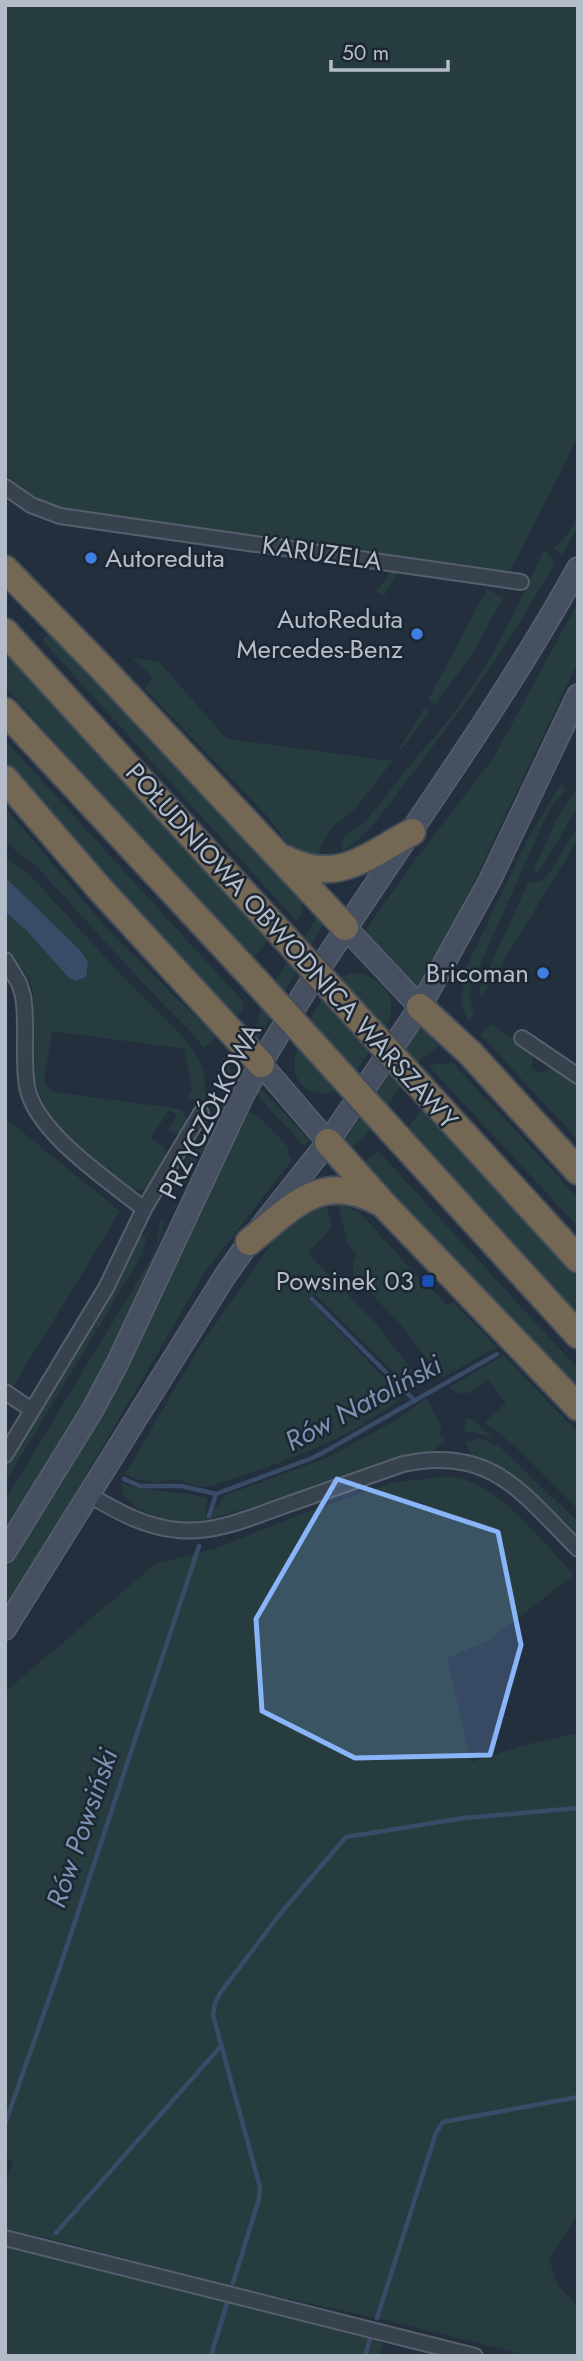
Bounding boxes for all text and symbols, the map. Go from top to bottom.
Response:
scale bar [331,28,448,72]
text: 50 m [342,38,389,68]
street label: KARUZELA [260,526,385,580]
place label: Autoreduta [105,539,225,577]
marker: Autoreduta [83,550,99,566]
place label: AutoReduta Mercedes-Benz [237,600,403,668]
marker: AutoReduta Mercedes-Benz [409,626,425,642]
street label: POŁUDNIOWA OBWODNICA WARSZAWY [117,754,467,1138]
place label: Bricoman [426,954,529,992]
marker: Bricoman [535,965,551,981]
street label: PRZYCZÓŁKOWA [149,1016,271,1206]
place label: Powsinek 03 [276,1262,414,1300]
marker: Powsinek 03 [420,1273,436,1289]
water label: Rów Natoliński [277,1344,449,1461]
water label: Rów Powsiński [36,1742,129,1913]

